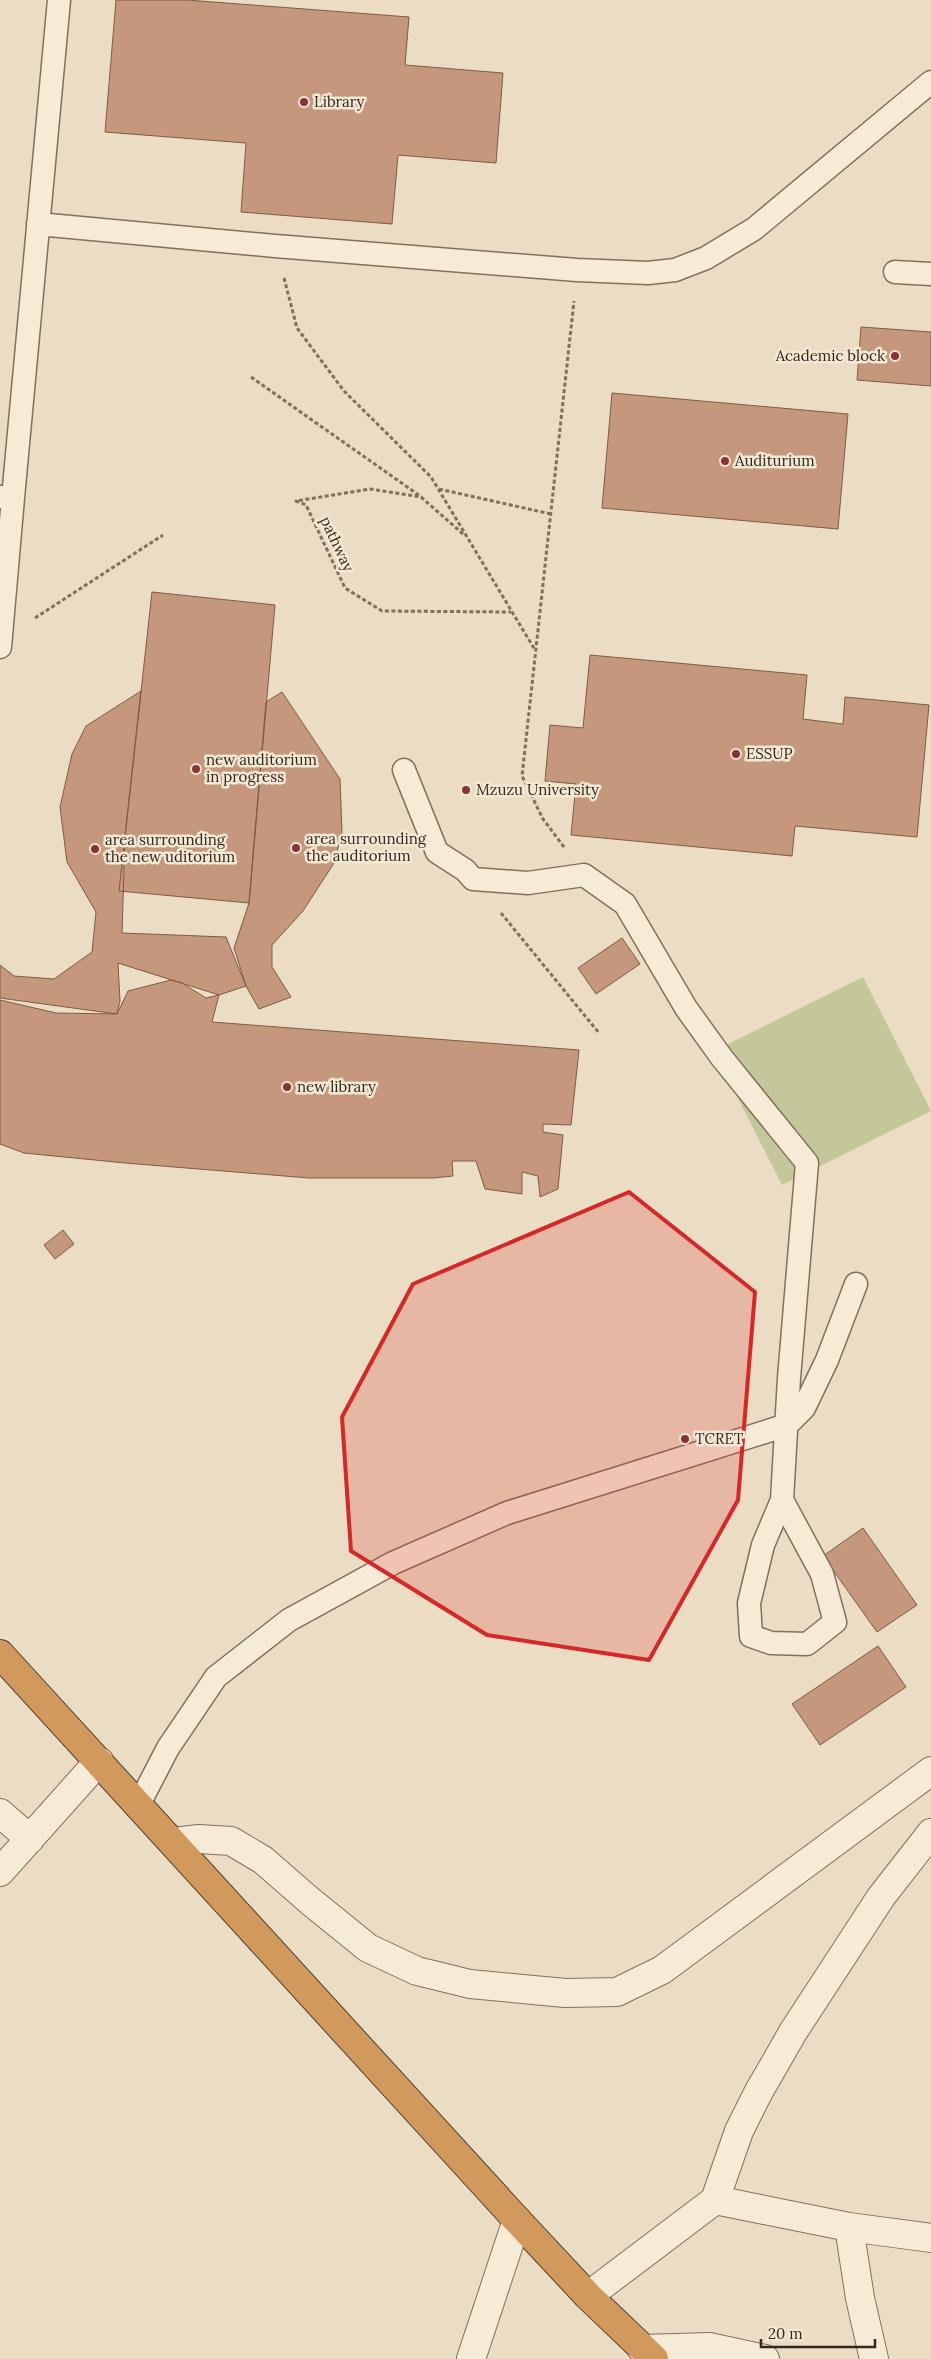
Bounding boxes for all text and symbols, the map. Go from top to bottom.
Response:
place label: Library [314,92,364,111]
marker: Library [298,96,310,108]
place label: Academic block [775,346,885,365]
marker: Academic block [889,350,901,362]
place label: Auditurium [734,451,815,470]
marker: Auditurium [719,455,731,467]
street label: pathway [316,513,358,574]
place label: ESSUP [746,744,793,763]
marker: ESSUP [730,748,742,760]
place label: new auditorium in progress [206,750,317,786]
marker: new auditorium in progress [190,763,202,775]
place label: Mzuzu University [476,780,599,799]
marker: Mzuzu University [460,784,472,796]
place label: area surrounding the auditorium [306,829,427,865]
place label: area surrounding the new uditorium [105,830,235,866]
marker: area surrounding the auditorium [290,842,302,854]
marker: area surrounding the new uditorium [89,843,101,855]
place label: new library [297,1077,376,1096]
marker: new library [281,1081,293,1093]
place label: TCRET [695,1429,744,1448]
marker: TCRET [679,1433,691,1445]
scale bar [761,2316,875,2348]
text: 20 m [768,2324,803,2343]

